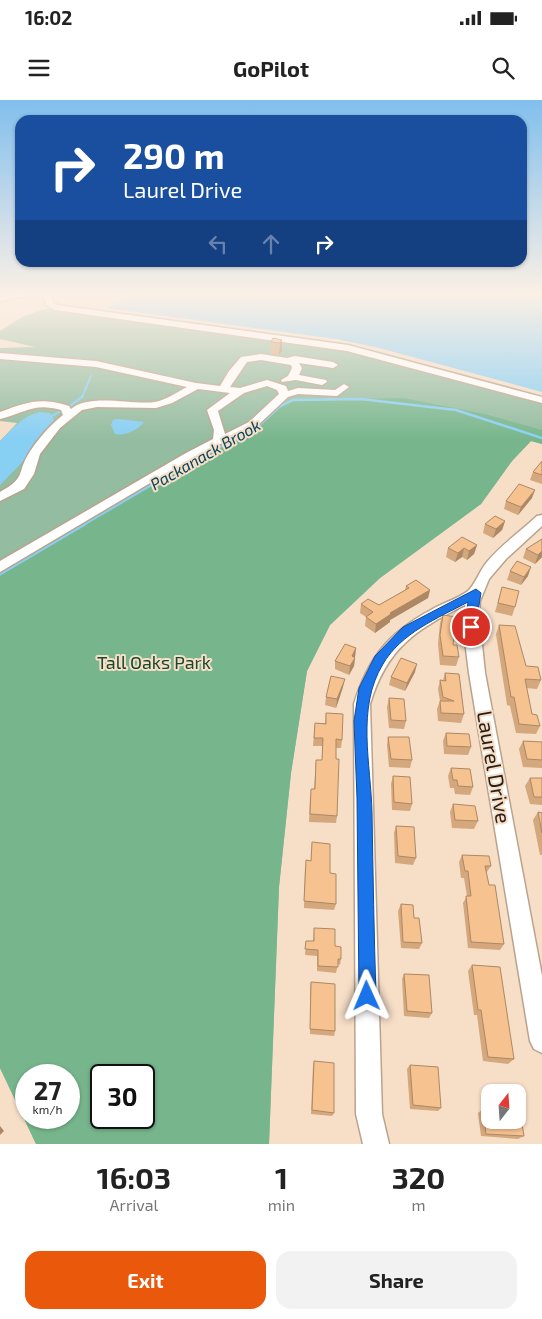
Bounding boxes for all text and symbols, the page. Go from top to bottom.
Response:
text: 16:02 [25,6,72,29]
icon: menu [25,54,53,82]
icon: search [489,54,517,82]
text: GoPilot [233,55,309,81]
text: 290 m [123,134,224,176]
icon: right [40,135,105,200]
text: Laurel Drive [123,176,242,202]
icon: left [204,230,232,258]
icon: ahead [257,230,285,258]
icon: right [310,230,338,258]
water label: Packanack Brook [146,415,264,493]
pin [450,606,492,648]
icon: arrive [457,613,485,641]
park label: Tall Oaks Park [97,651,211,673]
street label: Laurel Drive [473,709,517,825]
position arrow [340,969,392,1021]
speed limit sign: 30 [90,1064,155,1129]
text: 27 [34,1075,61,1105]
north arrow [481,1084,526,1129]
map controls [481,1084,526,1129]
text: km/h [33,1102,62,1116]
text: 16:03 [97,1159,171,1195]
text: 1 [275,1159,288,1195]
text: 320 [392,1159,445,1195]
text: Arrival [110,1195,158,1214]
text: min [268,1195,295,1214]
text: m [412,1195,426,1214]
button: Exit [25,1251,266,1309]
button: Share [276,1251,517,1309]

